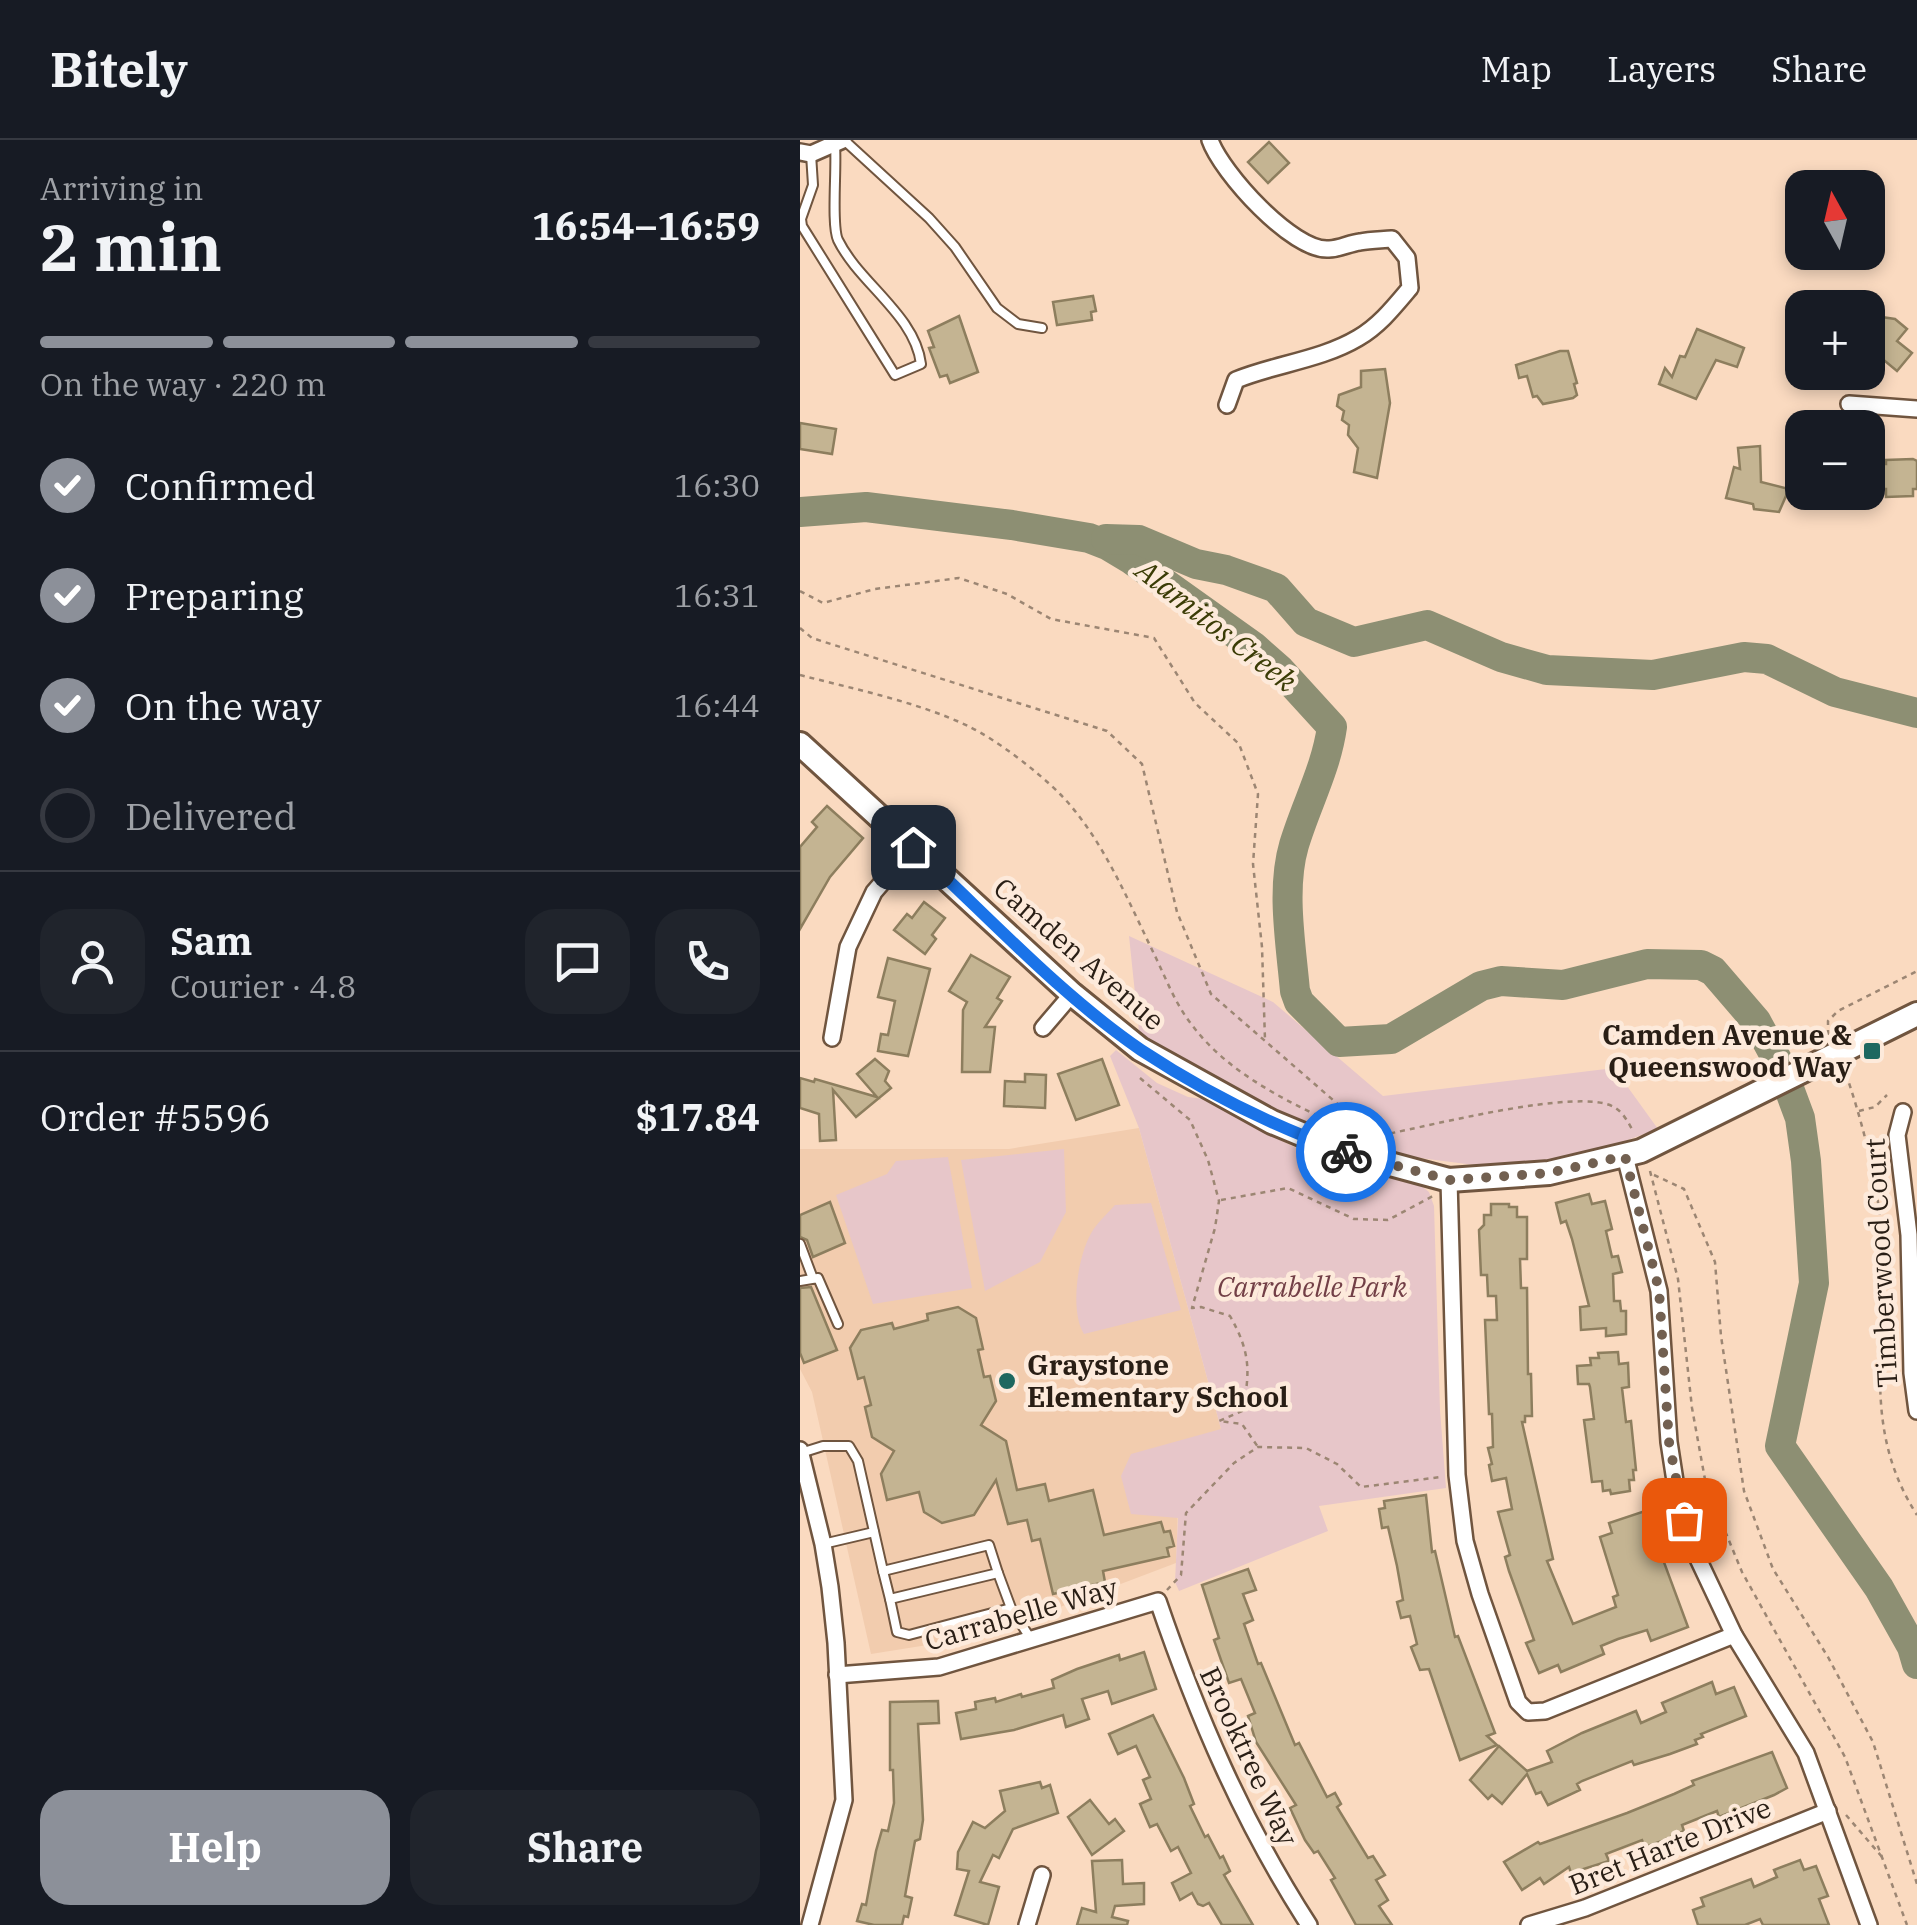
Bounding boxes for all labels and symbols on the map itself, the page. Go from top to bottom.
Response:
north arrow [1785,170,1885,270]
water label: Alamitos Creek [1127,549,1305,700]
pin [871,805,956,890]
street label: Camden Avenue [986,869,1172,1038]
place label: Camden Avenue & Queenswood Way [1602,1016,1852,1085]
marker: Camden Avenue & Queenswood Way [1861,1040,1883,1062]
courier [1296,1102,1396,1202]
street label: Timberwood Court [1855,1137,1906,1389]
park label: Carrabelle Park [1217,1268,1407,1305]
place label: Graystone Elementary School [1027,1346,1288,1415]
marker: Graystone Elementary School [996,1370,1018,1392]
pin [1642,1478,1727,1563]
street label: Carrabelle Way [920,1568,1122,1659]
street label: Brooktree Way [1192,1660,1307,1851]
street label: Bret Harte Drive [1563,1788,1776,1903]

